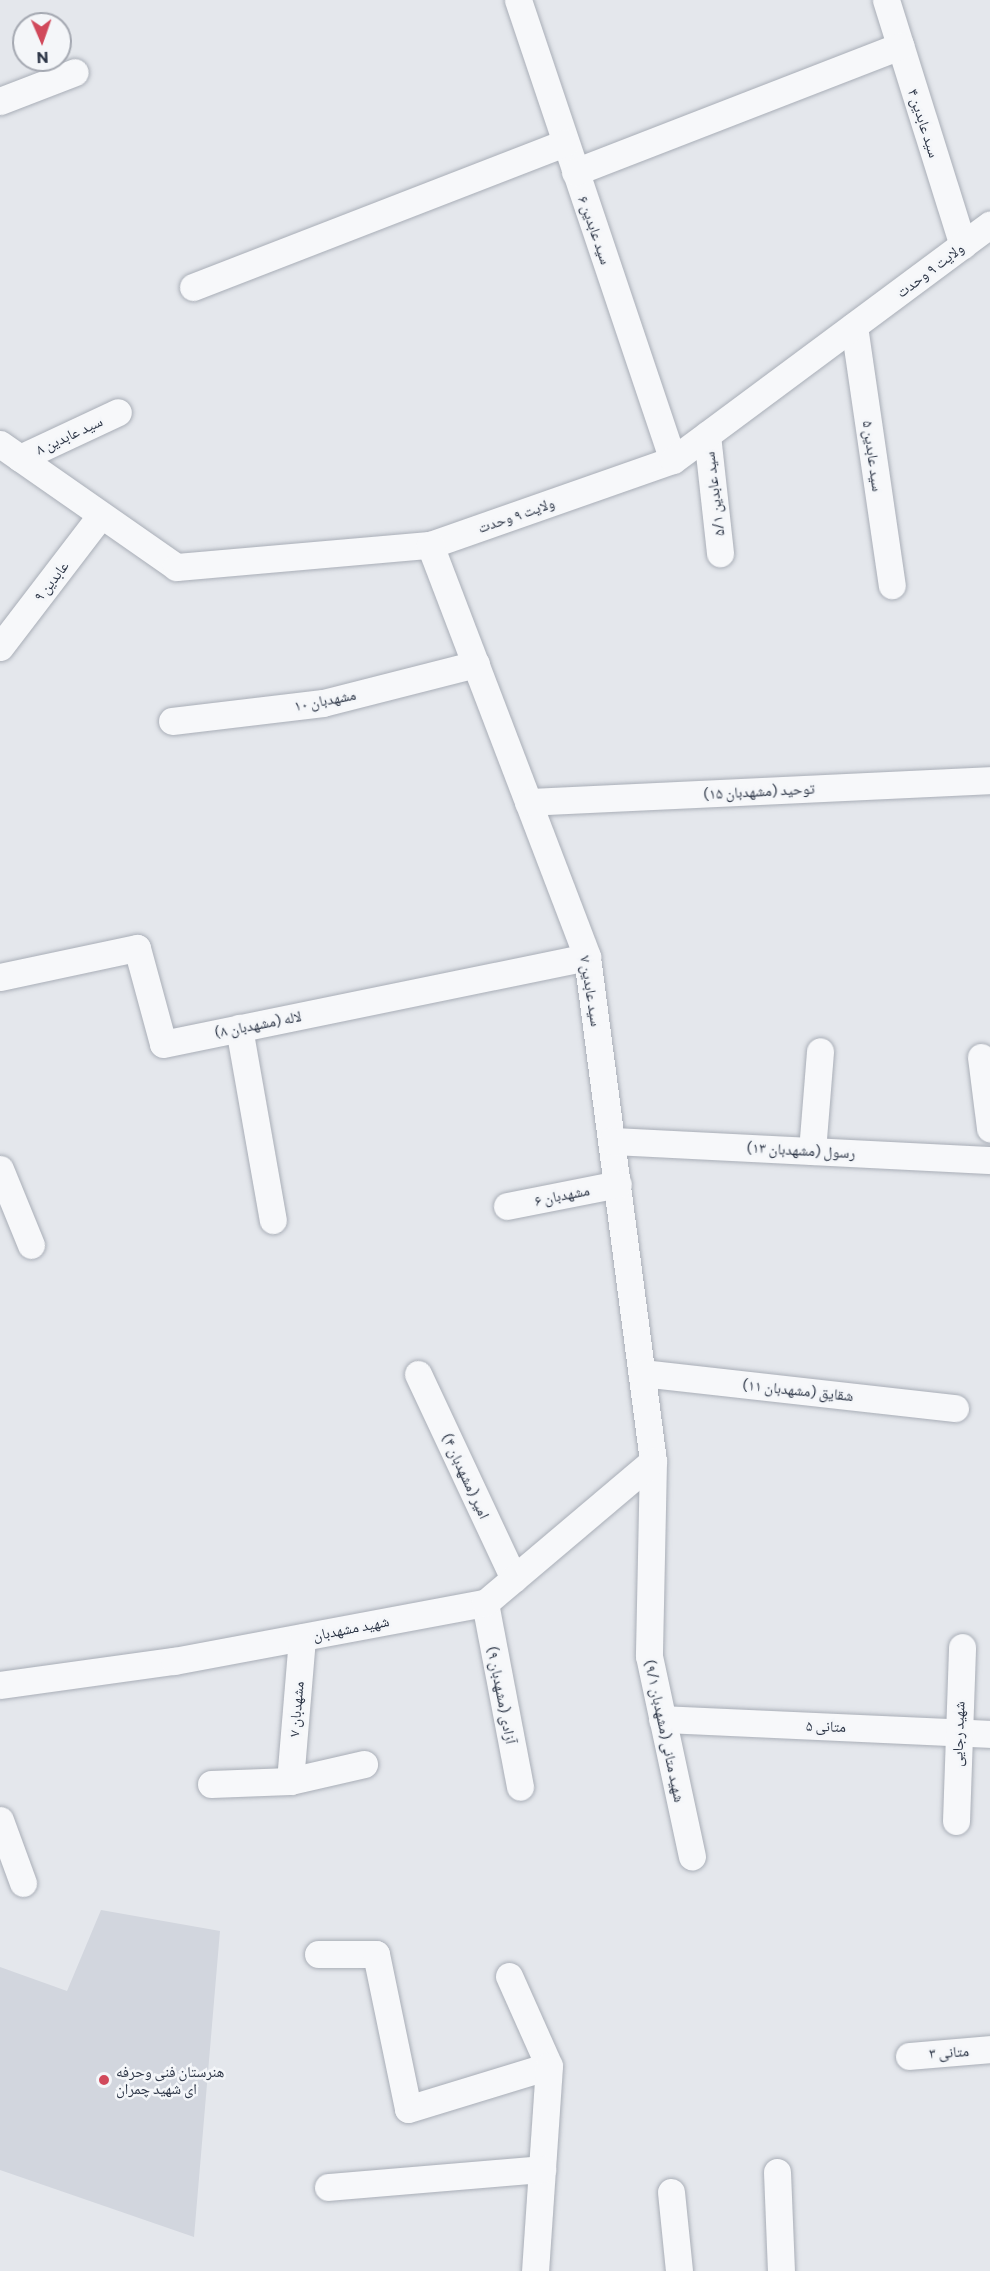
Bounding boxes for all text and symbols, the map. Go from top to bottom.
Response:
north arrow [12,12,72,72]
text: N [36,49,49,68]
street label: سید عابدین ۴ [904,86,944,160]
street label: سید عابدین ۶ [575,193,615,267]
street label: ولایت ۹ وحدت [893,239,967,301]
street label: سید عابدین ۸ [33,412,105,458]
street label: سید عابدین ۵ [859,419,887,493]
street label: سید عابدین ۵/۱ [700,451,728,537]
street label: ولایت ۹ وحدت [475,493,557,537]
street label: عابدین ۹ [30,557,72,605]
street label: مشهدبان ۱۰ [293,685,357,715]
street label: توحید (مشهدبان ۱۵) [703,779,815,803]
street label: سید عابدین ۷ [577,954,605,1028]
street label: لاله (مشهدبان ۸) [213,1007,303,1041]
street label: رسول (مشهدبان ۱۳) [746,1138,856,1162]
street label: مشهدبان ۶ [533,1181,591,1209]
street label: شقایق (مشهدبان ۱۱) [742,1375,854,1405]
street label: امیر (مشهدبان ۴) [438,1430,494,1522]
street label: شهید مشهدبان [311,1612,391,1644]
street label: آزادی (مشهدبان ۹) [484,1645,520,1745]
street label: شهید متانی (مشهدبان ۹/۱) [641,1658,689,1804]
street label: مشهدبان ۷ [285,1680,307,1738]
street label: شهید رجایی [948,1701,968,1767]
street label: متانی ۵ [806,1716,846,1736]
street label: متانی ۳ [928,2042,970,2062]
place label: هنرستان فنی وحرفه ای شهید چمران [116,2062,224,2097]
marker: هنرستان فنی وحرفه ای شهید چمران [97,2073,111,2087]

